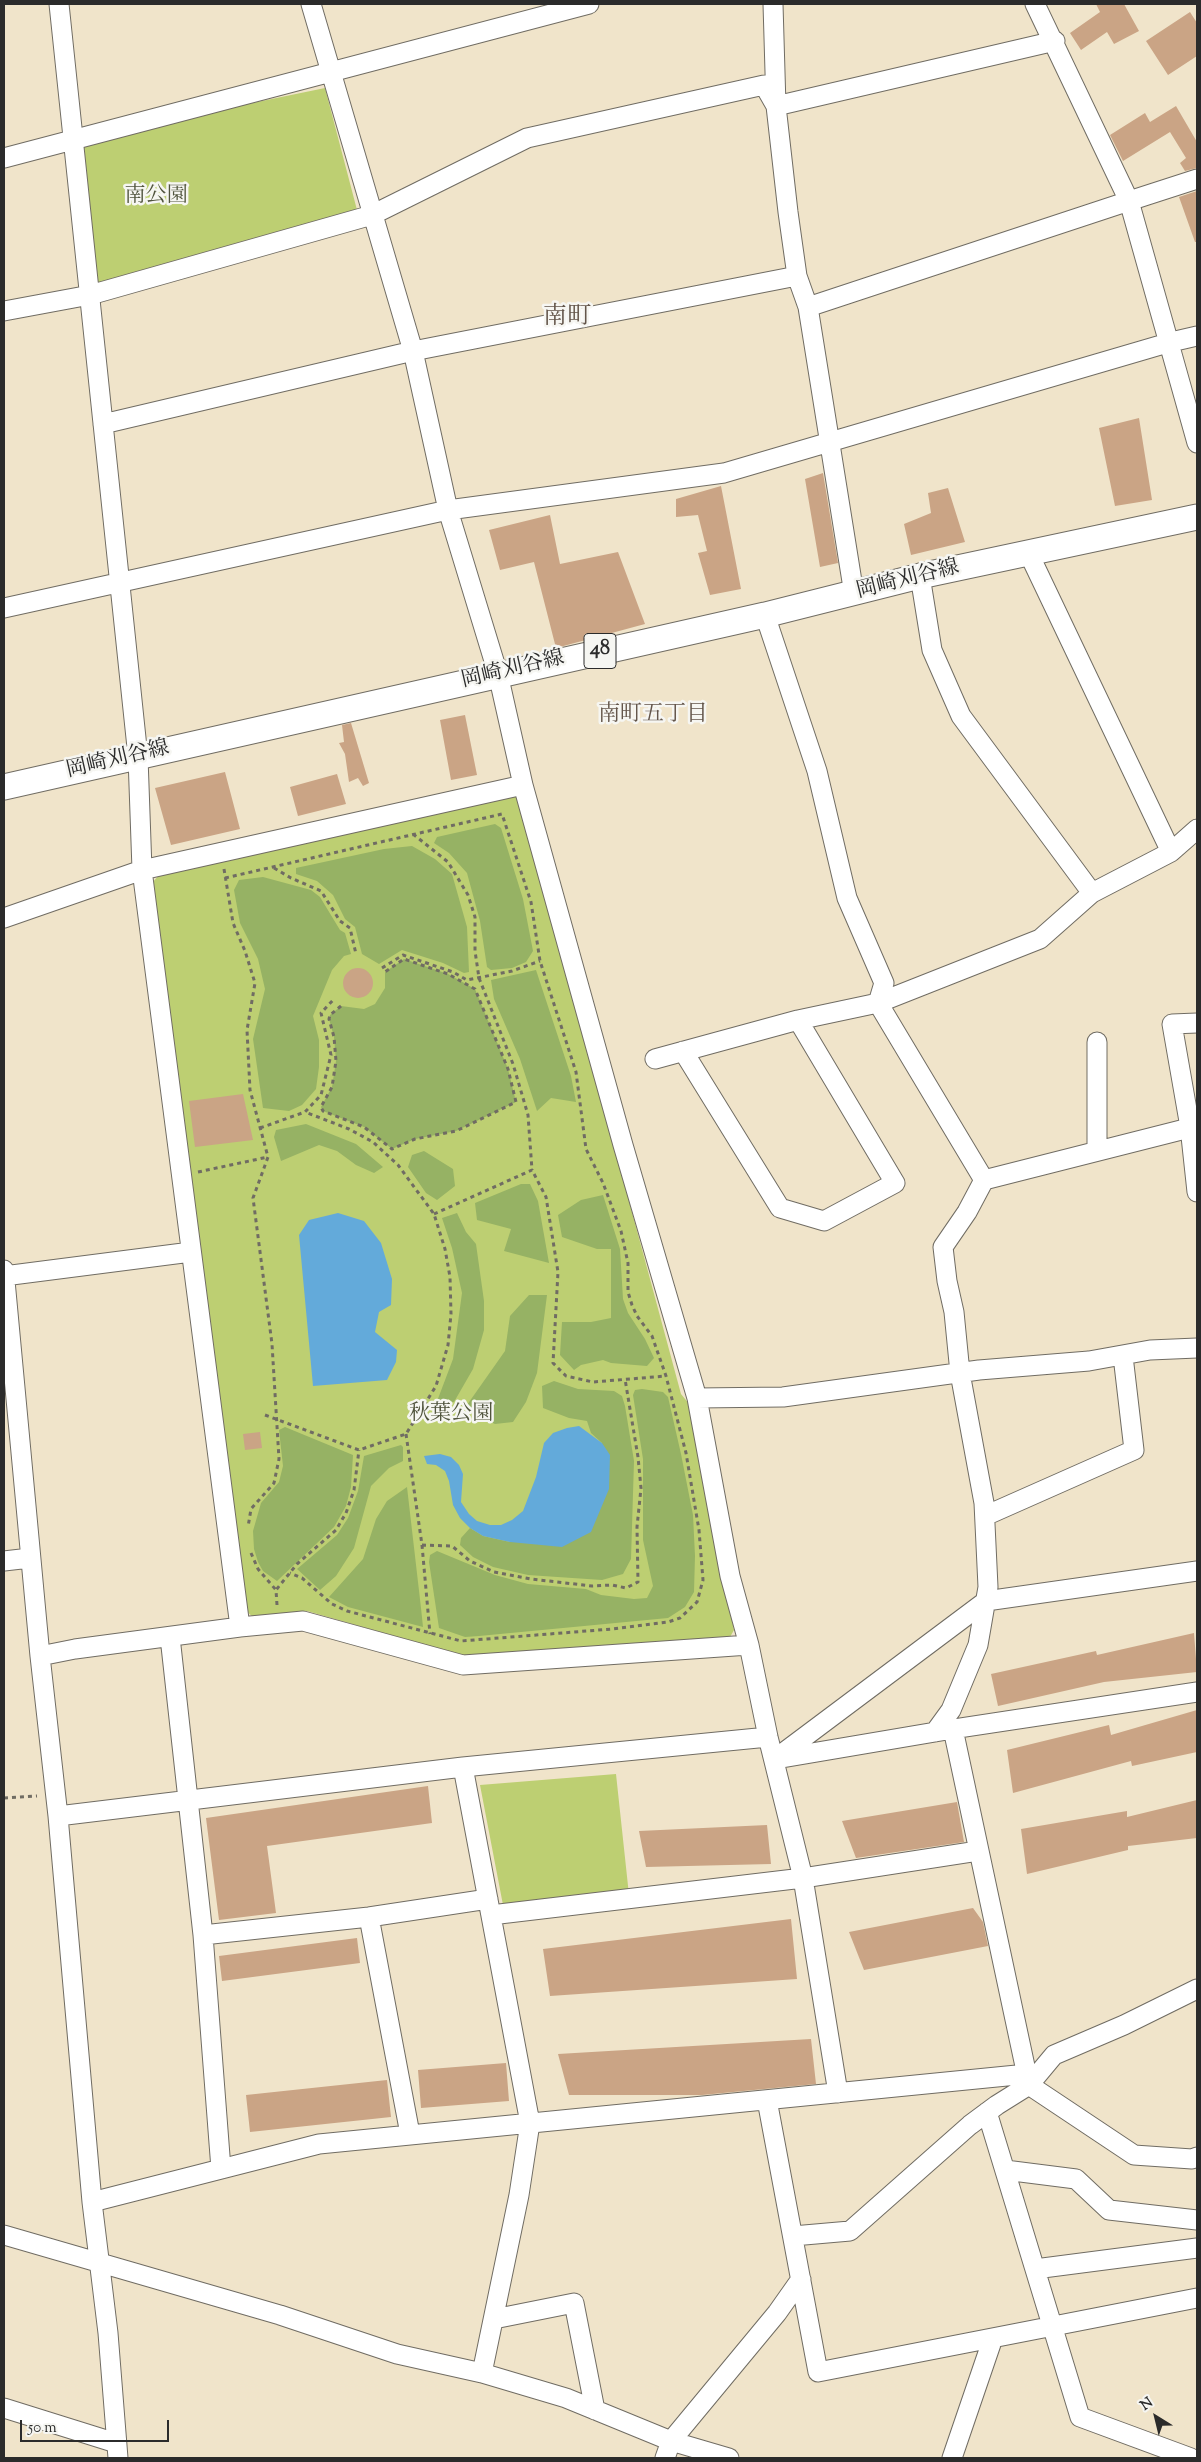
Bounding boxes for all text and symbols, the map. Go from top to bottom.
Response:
park label: 南公園 [125,184,187,210]
district label: 南町 [543,305,591,333]
street label: 岡崎刈谷線 [854,556,962,606]
road number: 48 [584,634,616,668]
street label: 岡崎刈谷線 [459,647,567,695]
district label: 南町五丁目 [598,703,708,729]
street label: 岡崎刈谷線 [64,737,172,785]
park label: 秋葉公園 [409,1402,493,1428]
north arrow [1131,2392,1181,2442]
text: N [1137,2393,1158,2416]
scale bar [22,2410,171,2442]
text: 50 m [28,2418,57,2439]

